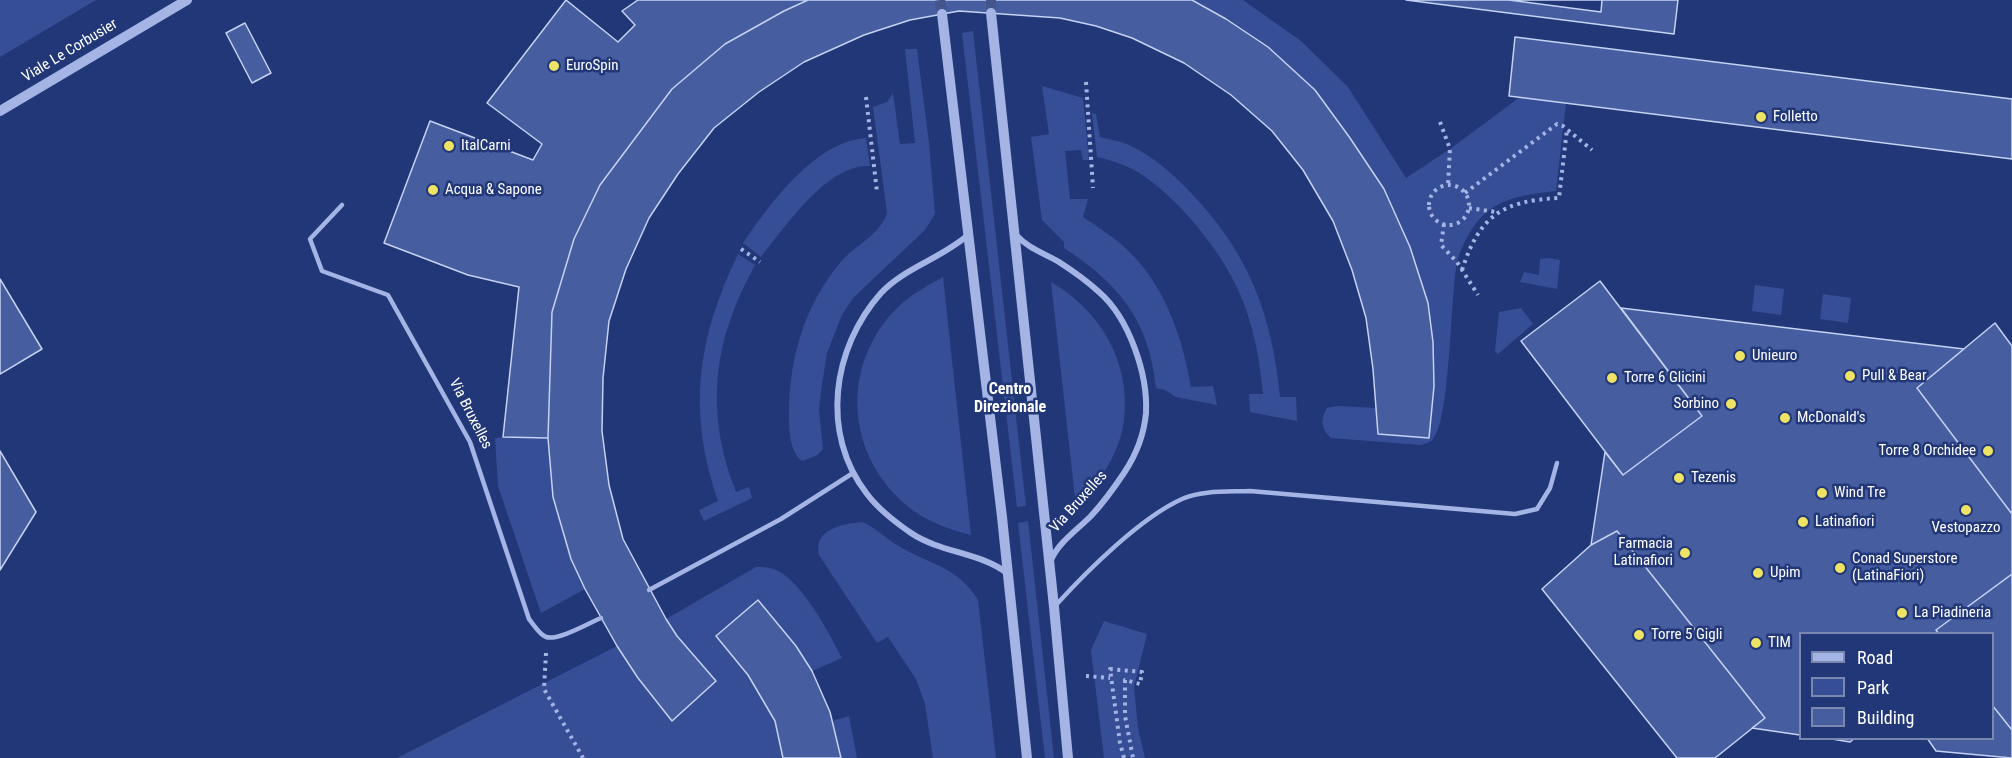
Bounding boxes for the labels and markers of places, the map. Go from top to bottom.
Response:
place label: EuroSpin [566,57,618,75]
marker: EuroSpin [547,59,561,73]
place label: Folletto [1773,108,1818,126]
marker: Folletto [1754,110,1768,124]
place label: ItalCarni [461,137,511,155]
marker: ItalCarni [442,139,456,153]
place label: Acqua & Sapone [445,181,542,199]
marker: Acqua & Sapone [426,183,440,197]
place label: Unieuro [1752,347,1797,365]
marker: Unieuro [1733,349,1747,363]
place label: Pull & Bear [1862,367,1926,385]
place label: Torre 6 Glicini [1624,369,1706,387]
marker: Pull & Bear [1843,369,1857,383]
marker: Torre 6 Glicini [1605,371,1619,385]
place label: Sorbino [1673,395,1719,413]
marker: Sorbino [1724,397,1738,411]
place label: McDonald's [1797,409,1866,427]
marker: McDonald's [1778,411,1792,425]
place label: Torre 8 Orchidee [1878,442,1976,460]
marker: Torre 8 Orchidee [1981,444,1995,458]
place label: Tezenis [1691,469,1736,487]
marker: Tezenis [1672,471,1686,485]
place label: Wind Tre [1834,484,1886,502]
marker: Wind Tre [1815,486,1829,500]
marker: Vestopazzo [1959,503,1973,517]
place label: Latinafiori [1815,513,1875,531]
marker: Latinafiori [1796,515,1810,529]
place label: Vestopazzo [1932,519,2000,537]
place label: Farmacia Latinafiori [1613,535,1673,570]
marker: Farmacia Latinafiori [1678,546,1692,560]
place label: Conad Superstore (LatinaFiori) [1852,550,1958,585]
marker: Conad Superstore (LatinaFiori) [1833,561,1847,575]
place label: Upim [1770,564,1801,582]
marker: Upim [1751,566,1765,580]
place label: La Piadineria [1914,604,1991,622]
marker: La Piadineria [1895,606,1909,620]
place label: Torre 5 Gigli [1651,626,1723,644]
marker: Torre 5 Gigli [1632,628,1646,642]
place label: TIM [1768,634,1791,652]
marker: TIM [1749,636,1763,650]

